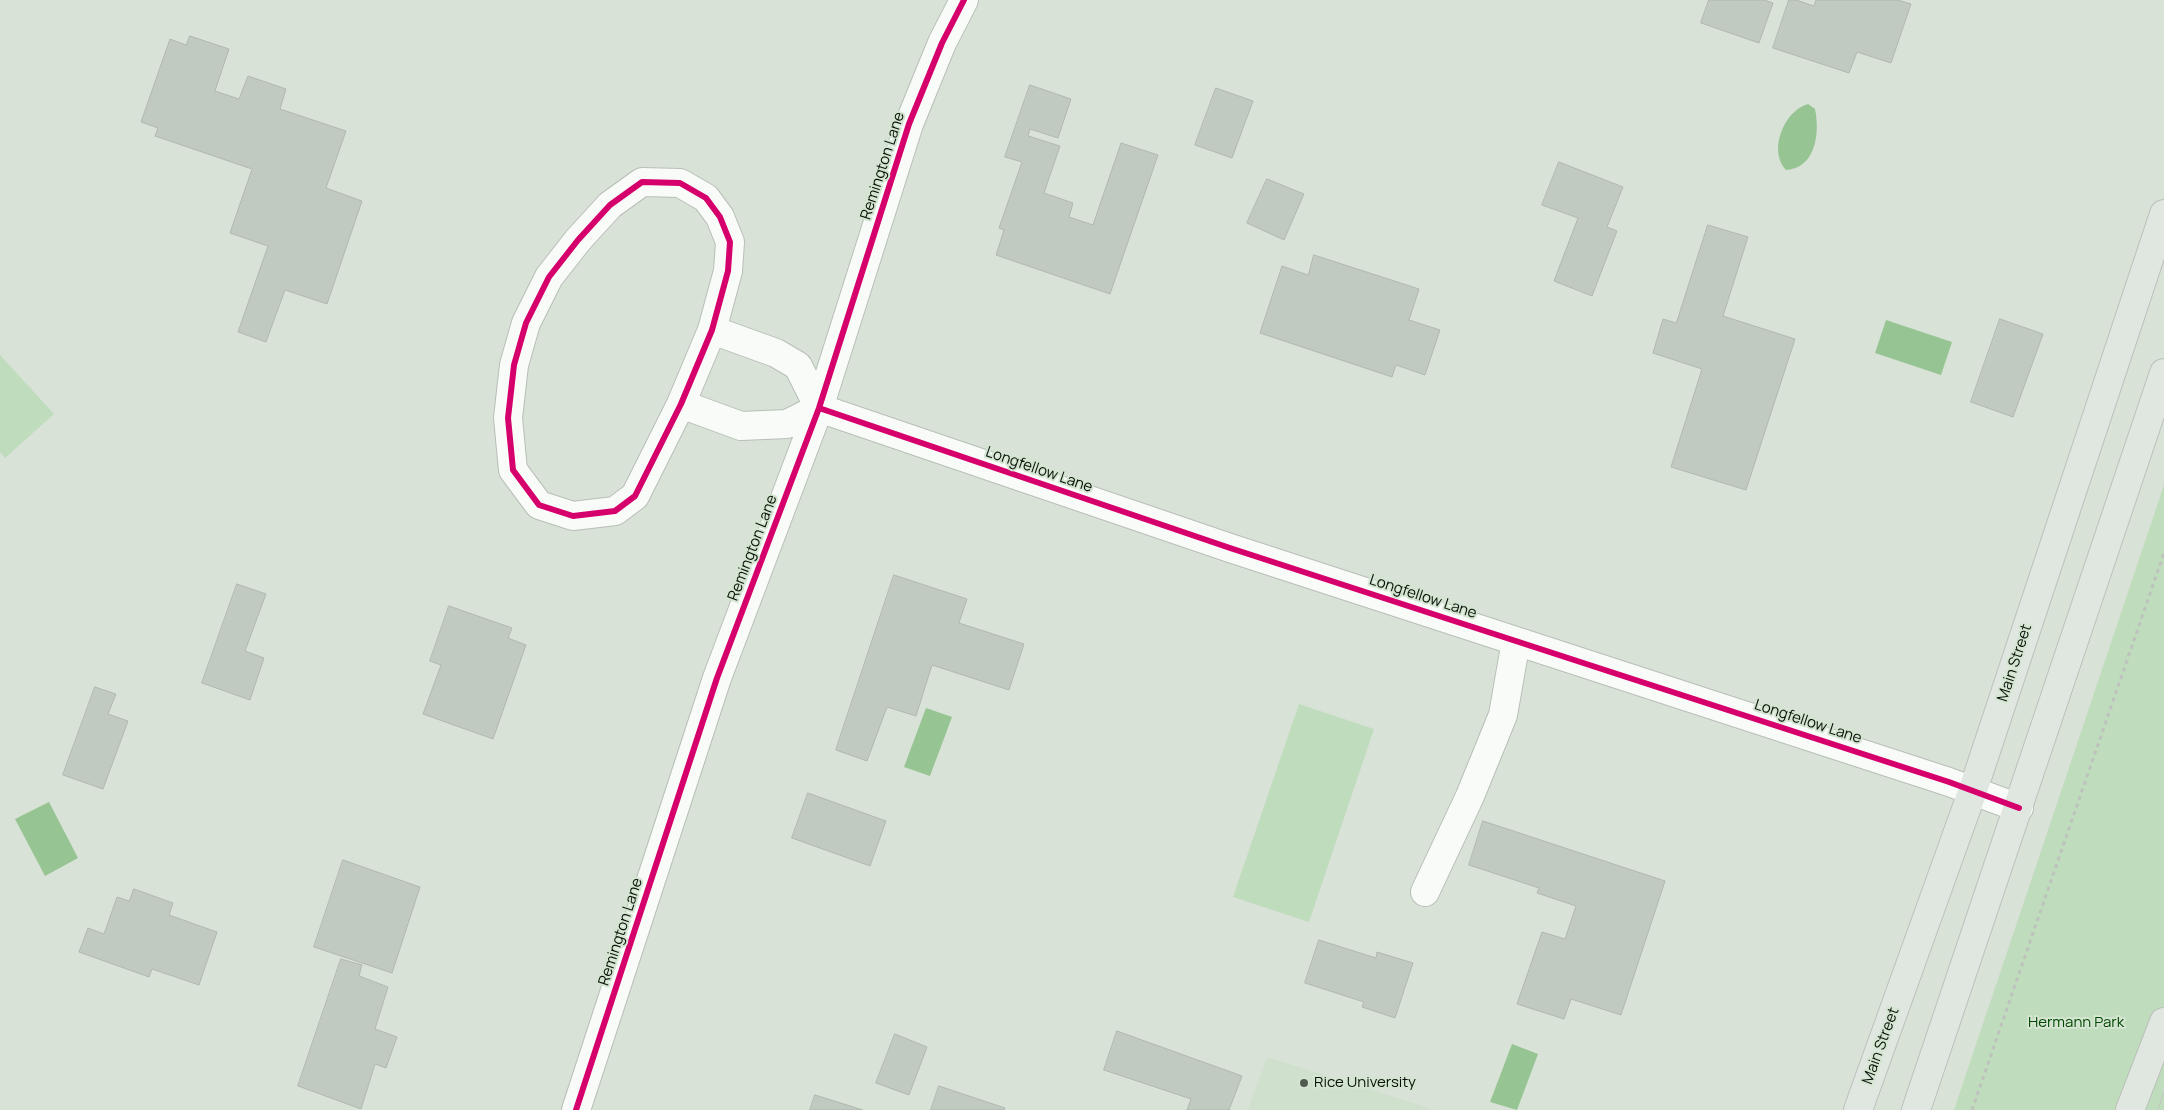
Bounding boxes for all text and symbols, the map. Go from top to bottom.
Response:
street label: Remington Lane [857,110,909,222]
street label: Longfellow Lane [983,443,1095,497]
street label: Remington Lane [725,492,781,604]
street label: Longfellow Lane [1367,571,1479,623]
street label: Main Street [1994,622,2036,704]
street label: Longfellow Lane [1752,696,1864,748]
street label: Remington Lane [595,876,647,988]
street label: Main Street [1859,1005,1903,1087]
park label: Hermann Park [2028,1014,2124,1032]
place label: Rice University [1314,1074,1416,1092]
marker: Rice University [1298,1077,1310,1089]

